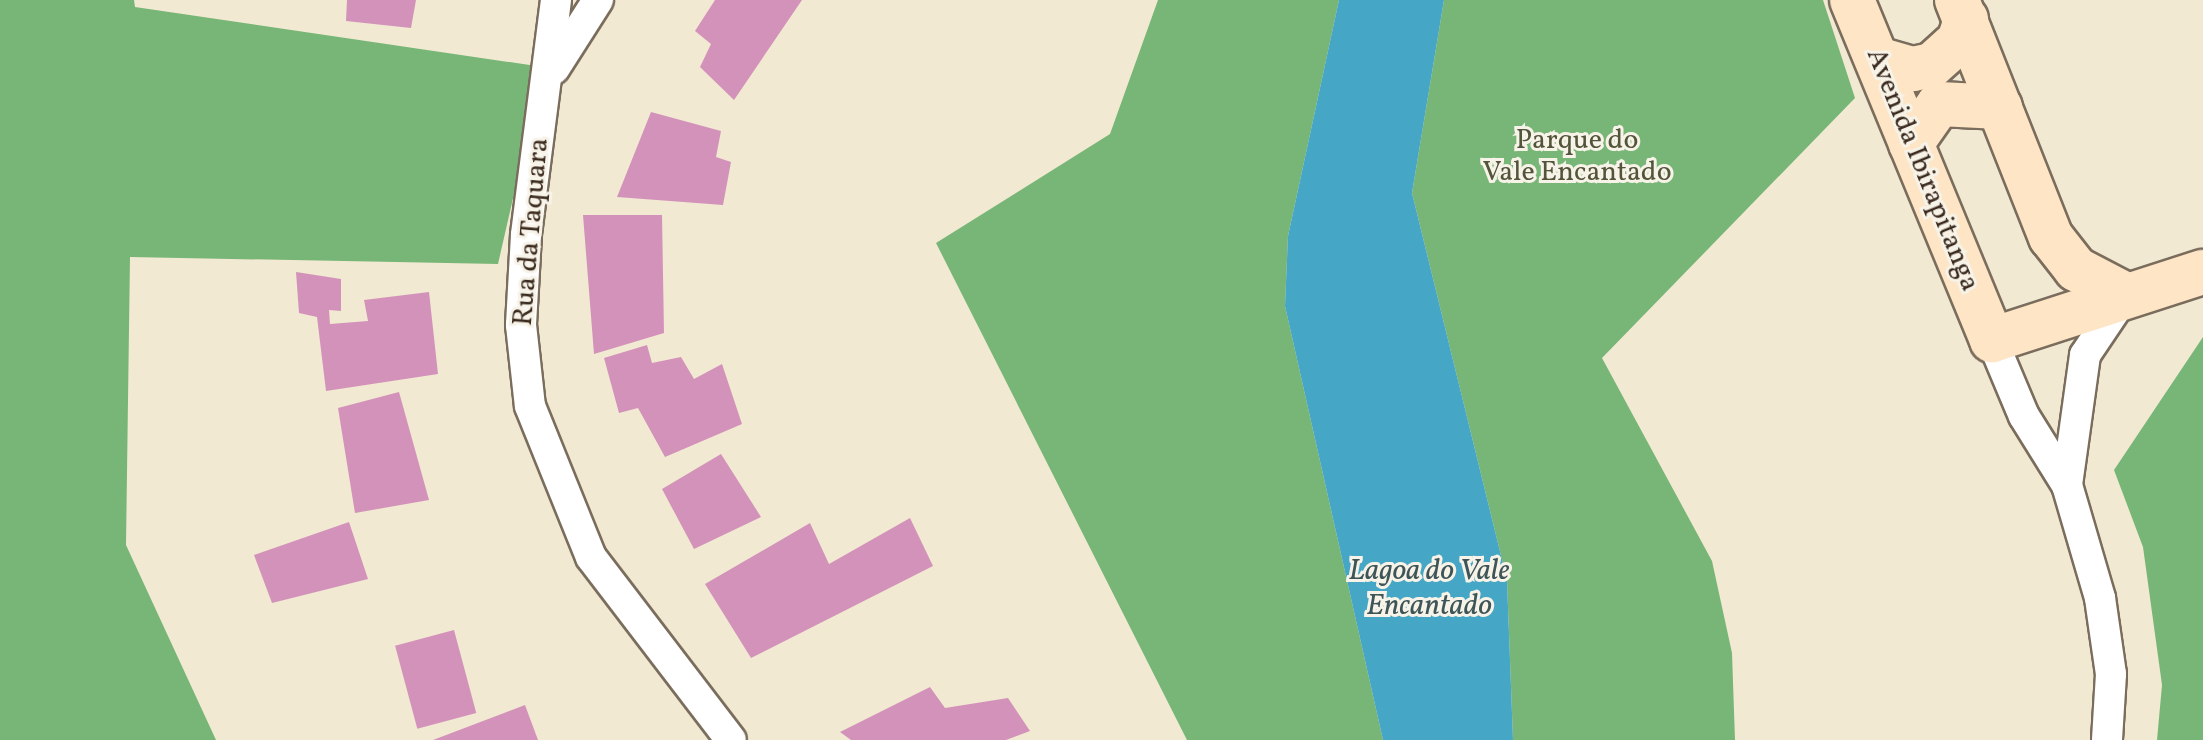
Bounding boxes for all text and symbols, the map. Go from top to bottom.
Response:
street label: Avenida Ibirapitanga [1858,44,1986,296]
park label: Parque do Vale Encantado [1482,124,1672,190]
street label: Rua da Taquara [507,136,557,328]
water label: Lagoa do Vale Encantado [1349,553,1509,624]

